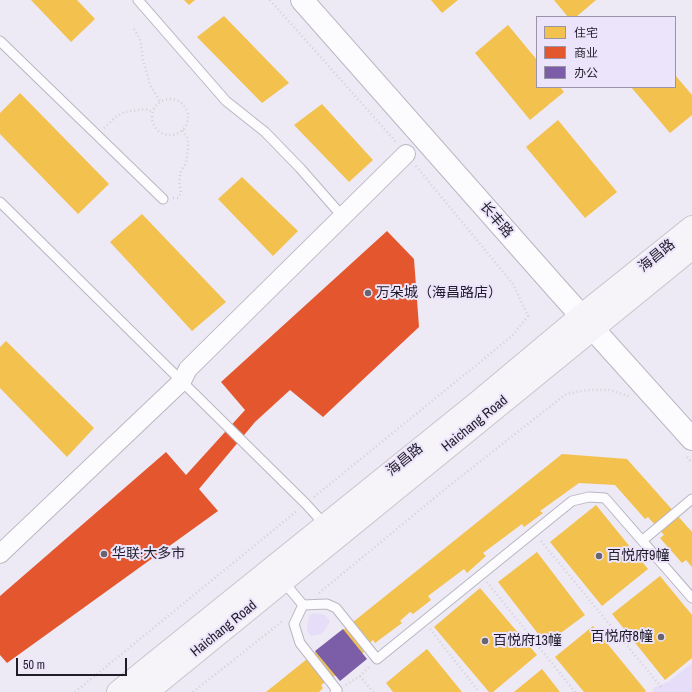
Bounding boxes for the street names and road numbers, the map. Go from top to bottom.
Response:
street label: 长丰路 [476,199,516,241]
street label: 海昌路 [635,236,679,276]
street label: Haichang Road [439,392,511,456]
street label: 海昌路 [383,440,427,480]
street label: Haichang Road [188,597,260,661]

